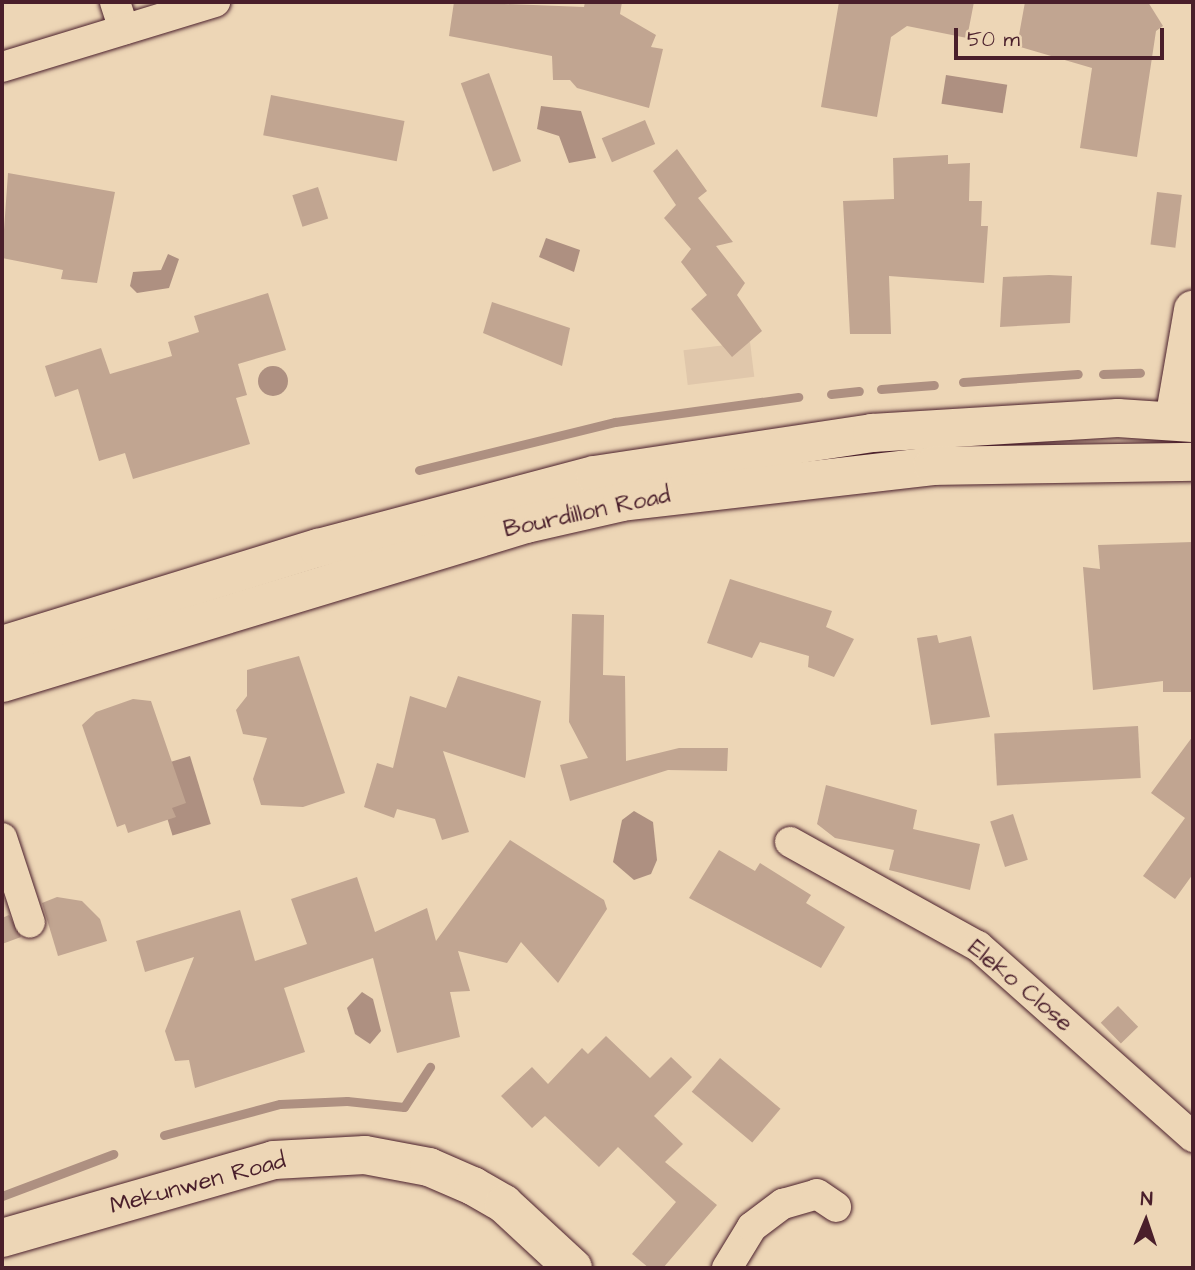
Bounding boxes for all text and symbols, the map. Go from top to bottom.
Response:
scale bar [957,14,1167,58]
text: 50 m [967,25,1020,54]
street label: Bourdillon Road [501,481,673,545]
street label: Eleko Close [962,934,1078,1038]
street label: Mekunwen Road [107,1147,289,1221]
north arrow [1111,1186,1181,1256]
text: N [1140,1186,1153,1213]

